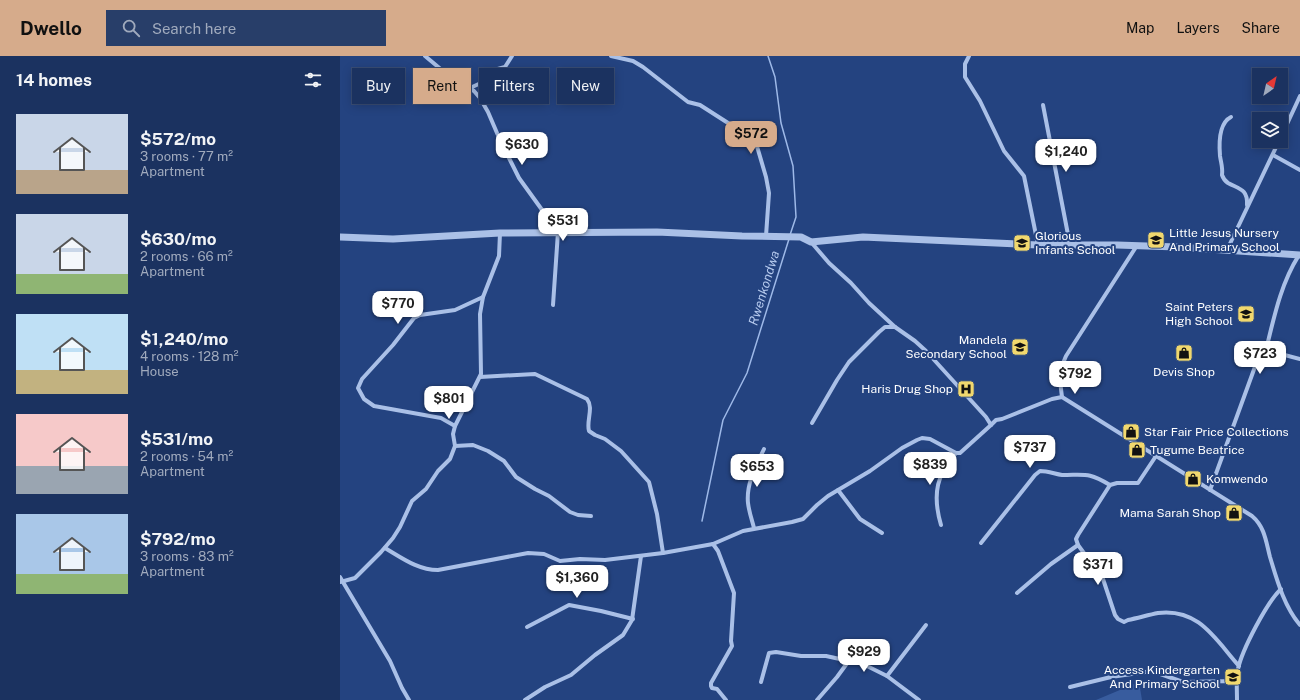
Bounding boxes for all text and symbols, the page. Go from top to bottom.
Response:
search box [106,10,386,46]
text: Dwello [20,17,82,39]
icon: search [120,17,142,39]
text: Search here [152,20,236,37]
text: Map [1126,20,1154,36]
text: Layers [1176,20,1220,36]
text: Share [1242,20,1280,36]
chip: Buy [352,68,405,104]
chip: Rent [413,68,471,104]
chip: Filters [479,68,549,104]
chip: New [557,68,614,104]
north arrow [1252,68,1288,104]
map controls [1252,68,1288,148]
icon: filters [302,69,324,91]
text: 14 homes [16,70,92,90]
button: layers [1252,112,1288,148]
pin: $572 [727,121,775,155]
text: $572 [734,126,768,141]
text: $572/mo [140,129,216,149]
icon: home [48,130,96,178]
pin: $630 [498,132,546,166]
text: $630 [505,137,539,152]
pin: $1,240 [1033,139,1099,173]
text: $1,240 [1044,144,1088,159]
text: 3 rooms · 77 m² [140,149,233,164]
text: Apartment [140,164,205,179]
pin: $531 [539,208,587,242]
text: $531 [547,213,579,228]
place label: Little Jesus Nursery And Primary School [1169,226,1280,254]
text: $630/mo [140,229,216,249]
place label: Glorious Infants School [1035,229,1116,257]
icon: home [48,230,96,278]
school or university icon: Little Jesus Nursery And Primary School [1146,230,1166,250]
school or university icon: Glorious Infants School [1012,233,1032,253]
text: 2 rooms · 66 m² [140,249,233,264]
water label: Rwenkondwa [746,249,782,327]
text: Apartment [140,264,205,279]
pin: $770 [374,291,422,325]
text: $770 [381,296,415,311]
place label: Saint Peters High School [1165,300,1233,328]
school or university icon: Saint Peters High School [1236,304,1256,324]
text: $1,240/mo [140,329,228,349]
icon: home [48,330,96,378]
place label: Mandela Secondary School [905,333,1007,361]
school or university icon: Mandela Secondary School [1010,337,1030,357]
pin: $723 [1236,341,1284,375]
shop icon: Devis Shop [1174,343,1194,363]
text: $723 [1243,346,1277,361]
text: 4 rooms · 128 m² [140,349,239,364]
pin: $792 [1051,361,1099,395]
text: House [140,364,179,379]
place label: Devis Shop [1153,365,1215,379]
text: $792 [1058,366,1092,381]
hospital icon: Haris Drug Shop [956,379,976,399]
place label: Haris Drug Shop [861,382,953,396]
pin: $801 [425,386,473,420]
text: $801 [433,391,465,406]
shop icon: Star Fair Price Collections [1121,422,1141,442]
place label: Star Fair Price Collections [1144,425,1289,439]
text: $531/mo [140,429,213,449]
icon: home [48,430,96,478]
pin: $737 [1006,435,1054,469]
text: $737 [1013,440,1047,455]
shop icon: Tugume Beatrice [1127,440,1147,460]
place label: Tugume Beatrice [1150,443,1245,457]
text: 2 rooms · 54 m² [140,449,233,464]
pin: $839 [906,452,954,486]
pin: $653 [733,454,781,488]
text: $839 [913,457,947,472]
text: $653 [740,459,774,474]
text: Apartment [140,464,205,479]
shop icon: Komwendo [1183,469,1203,489]
place label: Komwendo [1206,472,1268,486]
shop icon: Mama Sarah Shop [1224,503,1244,523]
place label: Mama Sarah Shop [1119,506,1221,520]
text: $792/mo [140,529,216,549]
icon: home [48,530,96,578]
text: 3 rooms · 83 m² [140,549,234,564]
pin: $371 [1074,552,1122,586]
text: $371 [1082,557,1114,572]
text: Apartment [140,564,205,579]
pin: $1,360 [544,565,610,599]
text: $1,360 [555,570,599,585]
pin: $929 [840,639,888,673]
text: $929 [847,644,881,659]
place label: Access Kindergarten And Primary School [1104,663,1220,691]
school or university icon: Access Kindergarten And Primary School [1223,667,1243,687]

